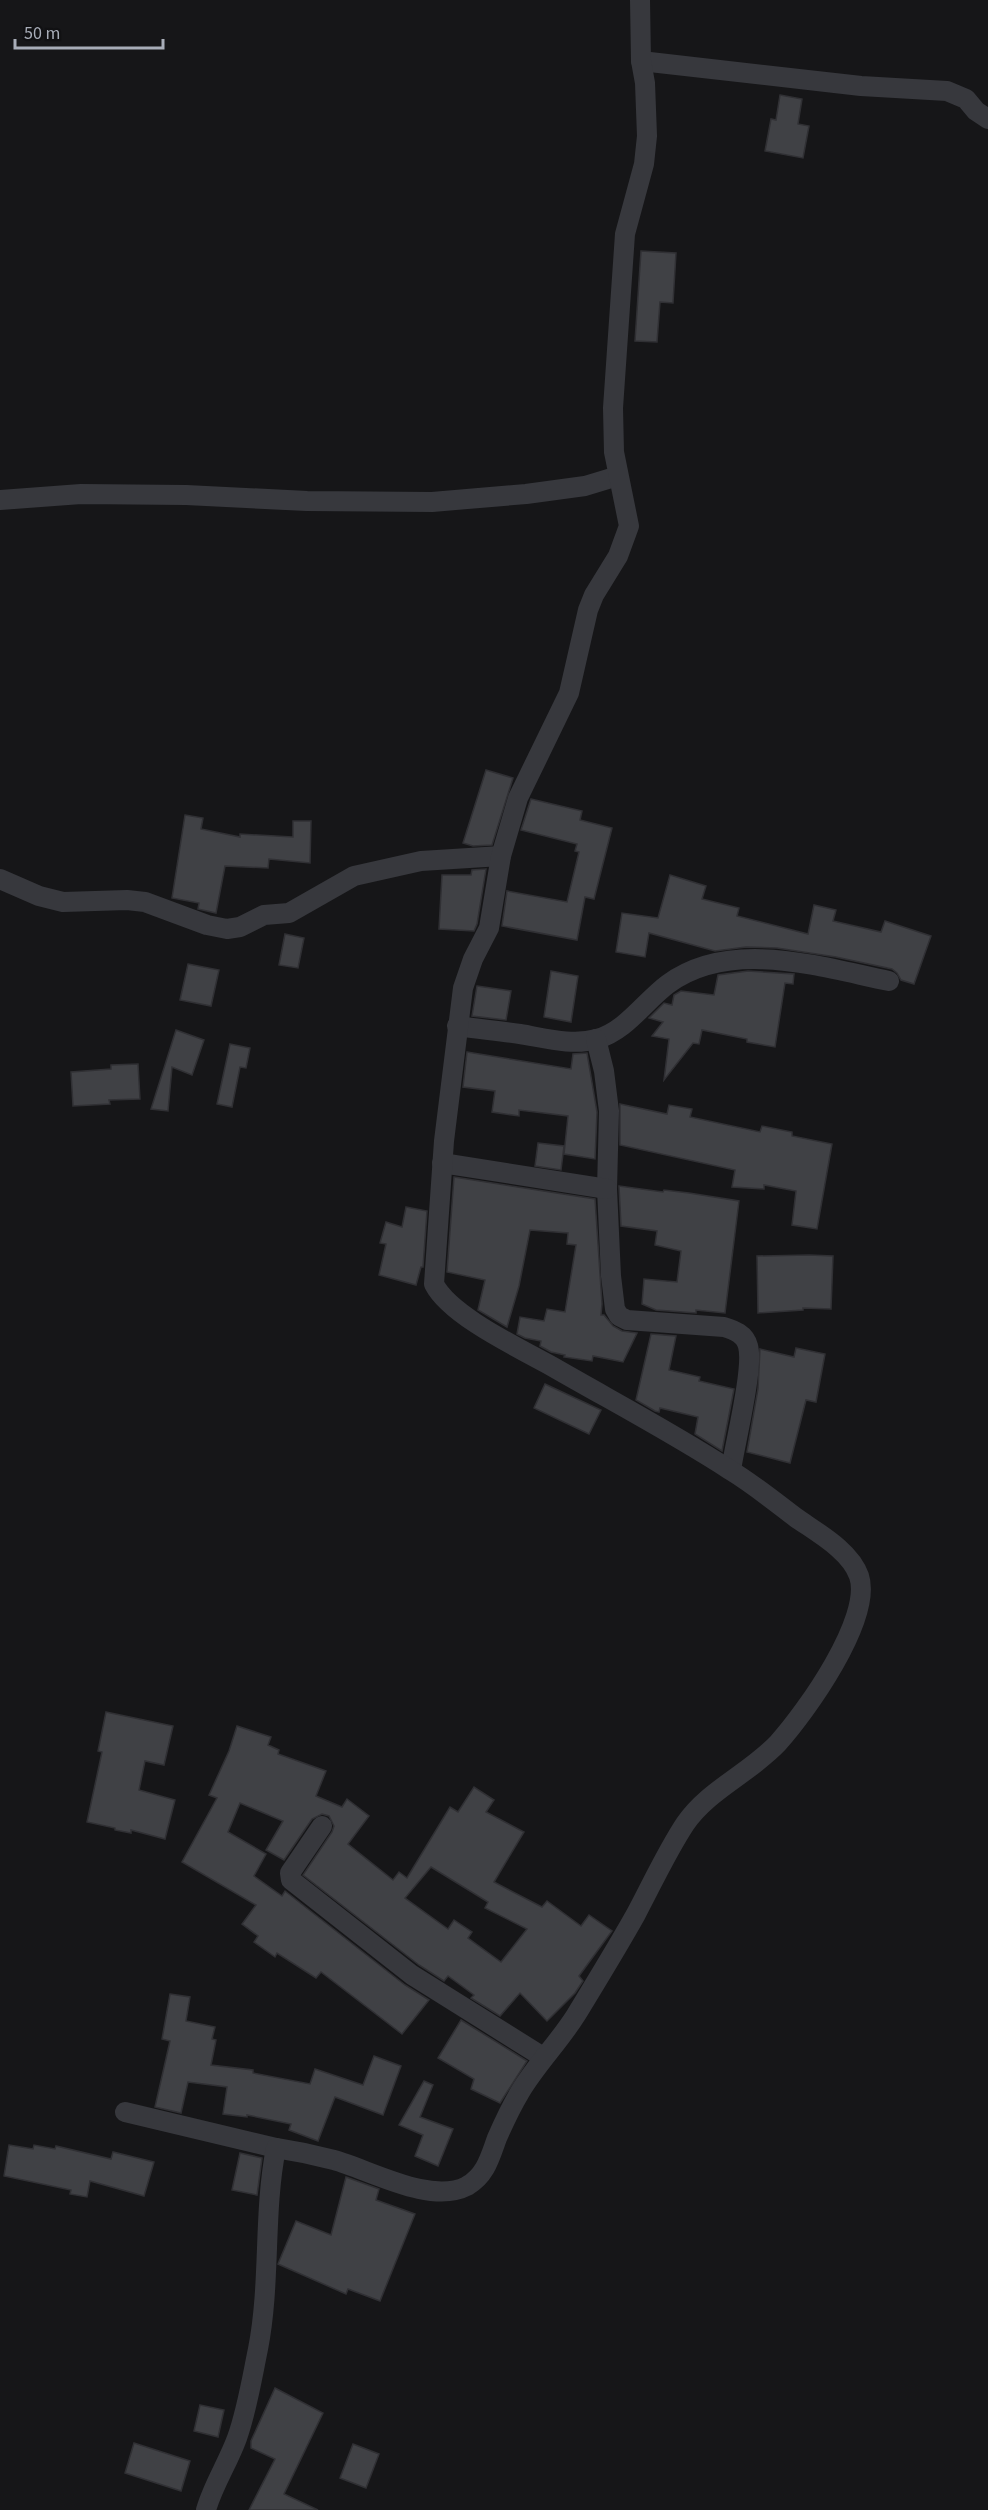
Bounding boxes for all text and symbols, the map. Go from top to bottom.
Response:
scale bar [15,12,164,50]
text: 50 m [24,21,60,46]

